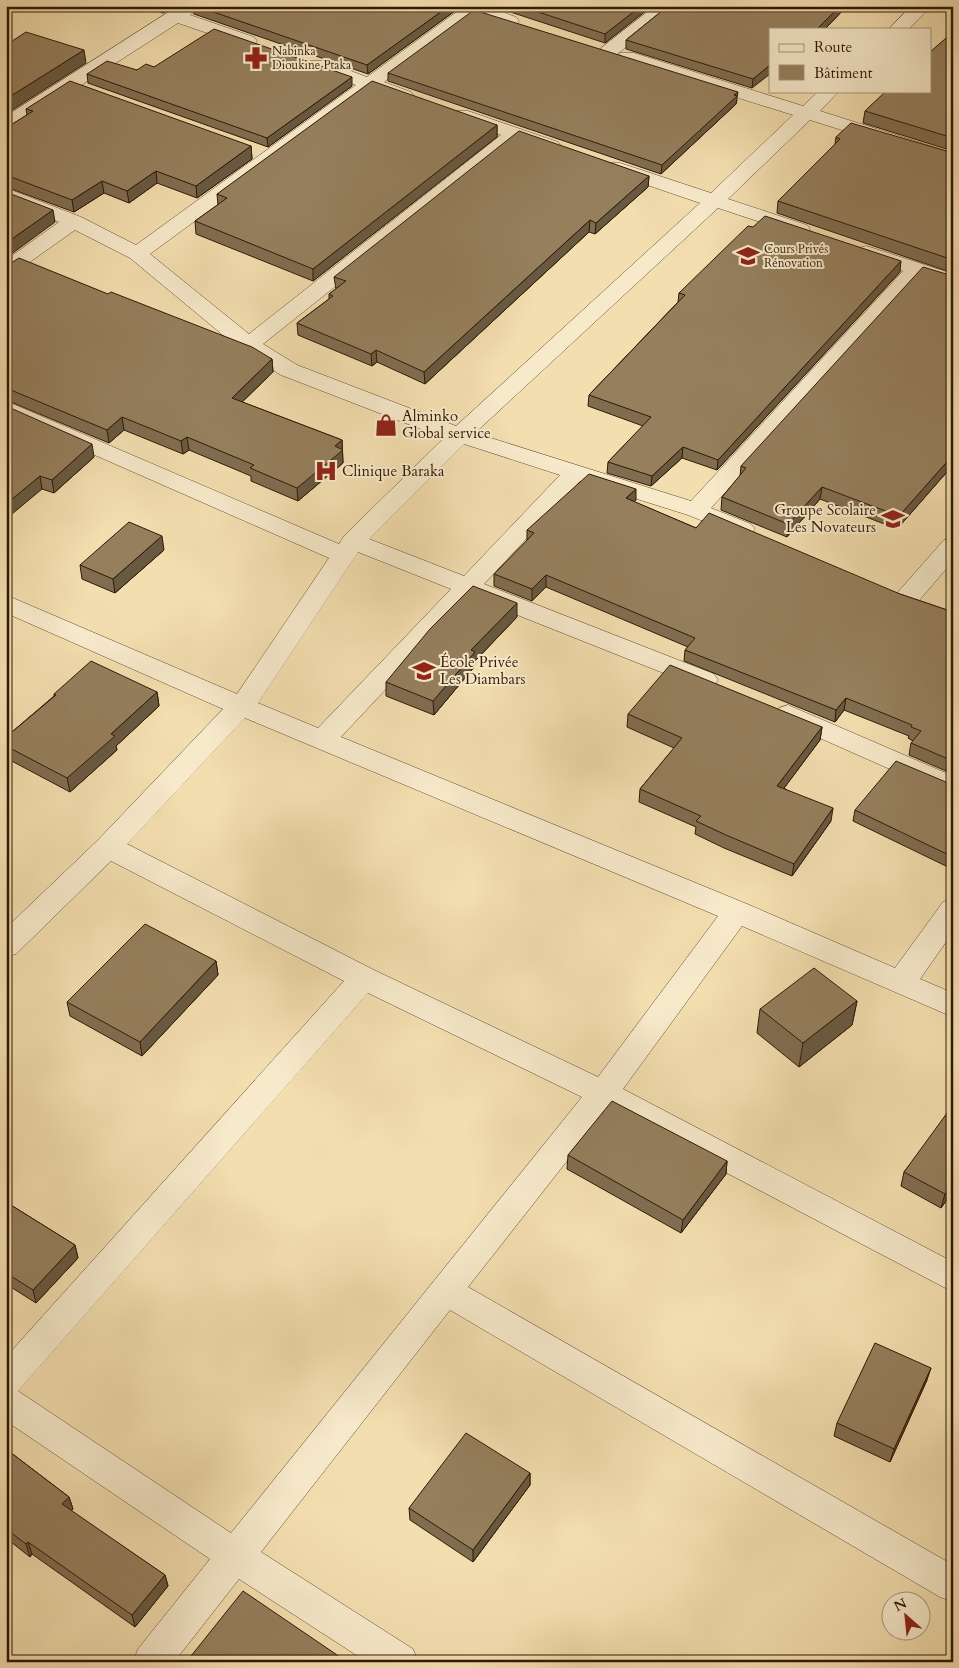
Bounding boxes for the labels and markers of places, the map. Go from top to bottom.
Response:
place label: Nabinka Dioukine Ptaka [272,43,352,73]
pharmacy icon: Nabinka Dioukine Ptaka [243,45,269,71]
place label: Cours Privés Rénovation [764,241,828,271]
school or university icon: Cours Privés Rénovation [735,243,761,269]
place label: Alminko Global service [402,406,491,443]
shop icon: Alminko Global service [373,412,399,438]
hospital icon: Clinique Baraka [313,458,339,484]
place label: Clinique Baraka [342,461,445,481]
place label: Groupe Scolaire Les Novateurs [774,500,876,537]
school or university icon: Groupe Scolaire Les Novateurs [880,506,906,532]
place label: École Privée Les Diambars [440,652,526,689]
school or university icon: École Privée Les Diambars [411,658,437,684]

